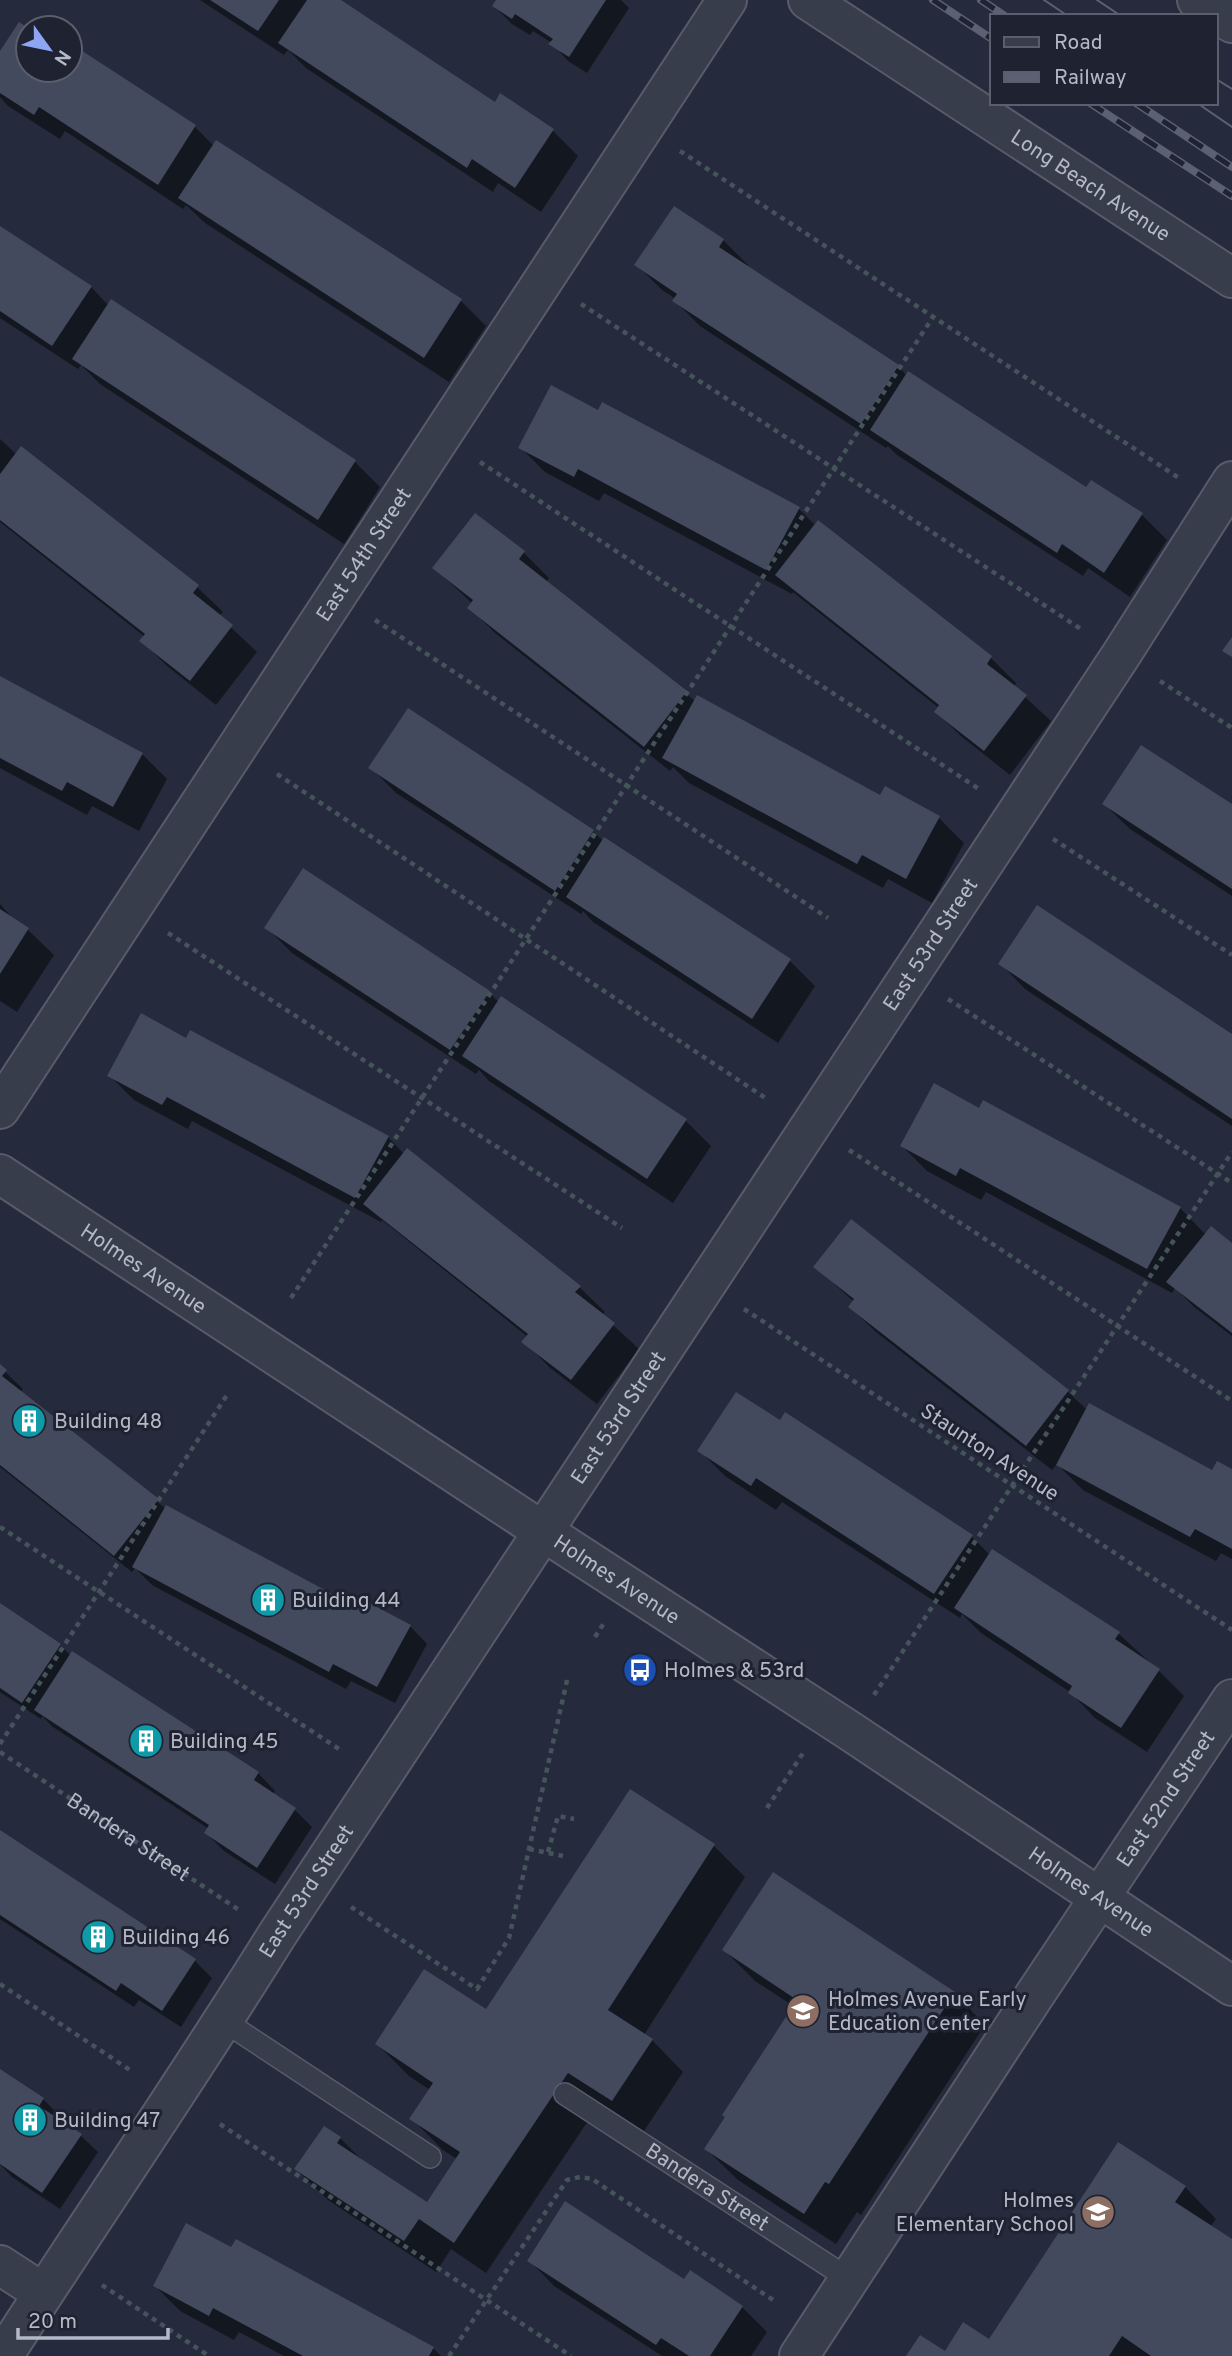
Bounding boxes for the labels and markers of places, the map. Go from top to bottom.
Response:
building icon: Building 48 [10,1402,48,1440]
place label: Building 48 [54,1409,162,1436]
building icon: Building 44 [249,1581,287,1619]
place label: Building 44 [292,1588,401,1615]
bus stop icon: Holmes & 53rd [621,1651,659,1689]
place label: Holmes & 53rd [664,1658,804,1685]
building icon: Building 45 [127,1722,165,1760]
place label: Building 45 [170,1729,279,1756]
building icon: Building 46 [79,1918,117,1956]
place label: Building 46 [122,1925,230,1952]
place label: Holmes Avenue Early Education Center [828,1987,1027,2038]
school or university icon: Holmes Avenue Early Education Center [784,1992,822,2030]
building icon: Building 47 [11,2101,49,2139]
place label: Building 47 [54,2108,160,2135]
place label: Holmes Elementary School [896,2188,1074,2239]
school or university icon: Holmes Elementary School [1079,2193,1117,2231]

